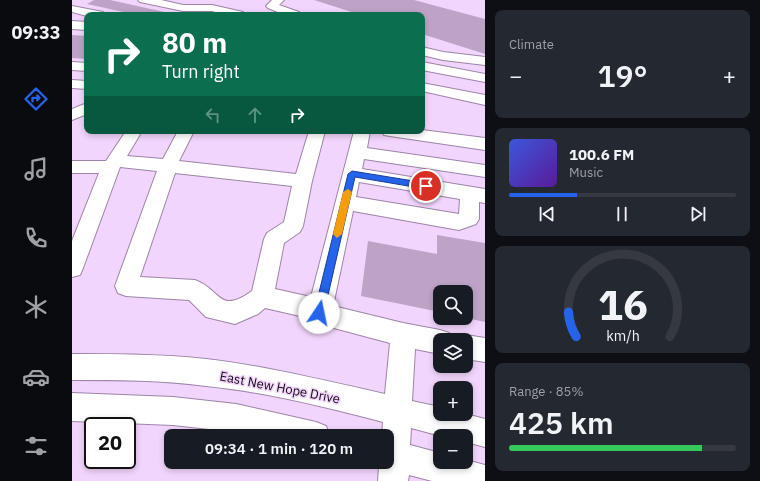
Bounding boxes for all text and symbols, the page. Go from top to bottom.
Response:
text: 09:33 [11,21,61,44]
text: 80 m [162,24,227,61]
icon: right [96,28,148,80]
text: Climate [509,36,554,53]
text: 19° [597,56,648,95]
text: Turn right [162,60,240,83]
text: − [509,61,522,90]
text: + [723,61,736,90]
icon: directions [22,85,50,113]
icon: left [202,104,224,126]
icon: ahead [244,104,266,126]
icon: right [286,104,308,126]
text: 100.6 FM [569,145,634,164]
icon: music [22,155,50,183]
text: Music [569,164,603,181]
pin [409,169,443,203]
icon: arrive [415,175,437,197]
icon: previous [536,203,558,225]
icon: pause [611,203,633,225]
icon: next [687,203,709,225]
icon: phone [22,224,50,252]
text: 16 [598,277,647,331]
map controls [433,285,473,469]
button: search [433,285,473,325]
position arrow [298,292,340,334]
icon: climate [22,293,50,321]
text: km/h [606,326,639,345]
button: layers [433,333,473,373]
icon: car [22,363,50,391]
street label: East New Hope Drive [218,367,341,407]
button: + [433,381,473,421]
text: Range · 85% [509,383,583,400]
text: 425 km [509,403,614,442]
speed limit sign: 20 [84,417,136,469]
button: − [433,429,473,469]
icon: filters [22,432,50,460]
text: 09:34 · 1 min · 120 m [205,439,353,458]

